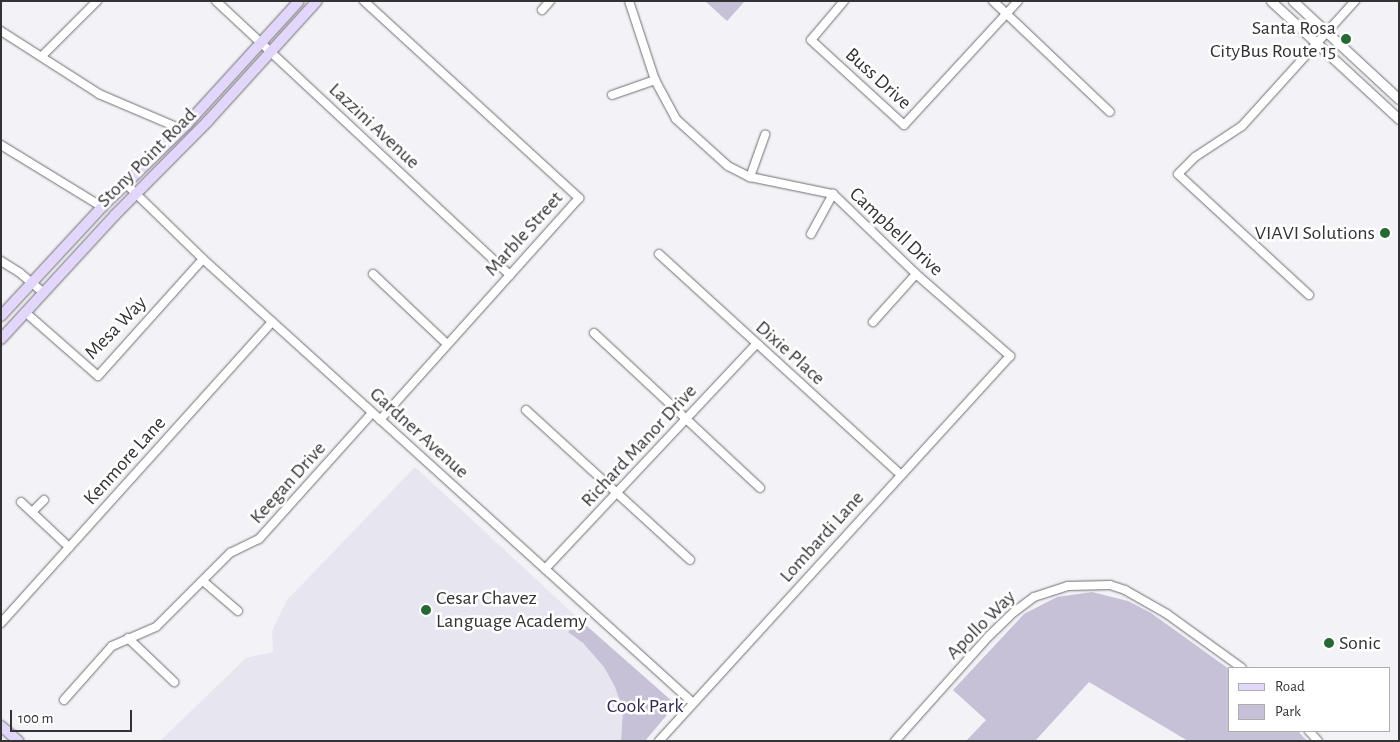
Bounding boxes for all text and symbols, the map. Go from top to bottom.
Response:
place label: Santa Rosa CityBus Route 15 [1210,16,1336,63]
marker: Santa Rosa CityBus Route 15 [1340,33,1352,45]
street label: Buss Drive [840,43,916,115]
street label: Lazzini Avenue [324,78,424,174]
street label: Stony Point Road [92,103,202,213]
street label: Campbell Drive [844,182,948,282]
street label: Marble Street [480,187,568,281]
place label: VIAVI Solutions [1255,221,1375,245]
marker: VIAVI Solutions [1379,227,1391,239]
street label: Mesa Way [80,291,152,365]
street label: Dixie Place [750,316,830,390]
street label: Richard Manor Drive [576,380,702,512]
street label: Gardner Avenue [364,382,474,484]
street label: Kenmore Lane [79,412,171,510]
street label: Keegan Drive [245,437,331,529]
street label: Lombardi Lane [775,486,869,588]
street label: Apollo Way [941,585,1021,665]
place label: Cesar Chavez Language Academy [436,586,587,633]
marker: Cesar Chavez Language Academy [420,604,432,616]
place label: Sonic [1339,631,1381,655]
marker: Sonic [1323,637,1335,649]
legend [1228,667,1390,732]
text: Road [1275,679,1305,694]
park label: Cook Park [607,694,683,718]
scale bar [12,700,135,732]
text: Park [1275,704,1301,719]
text: 100 m [18,711,53,726]

